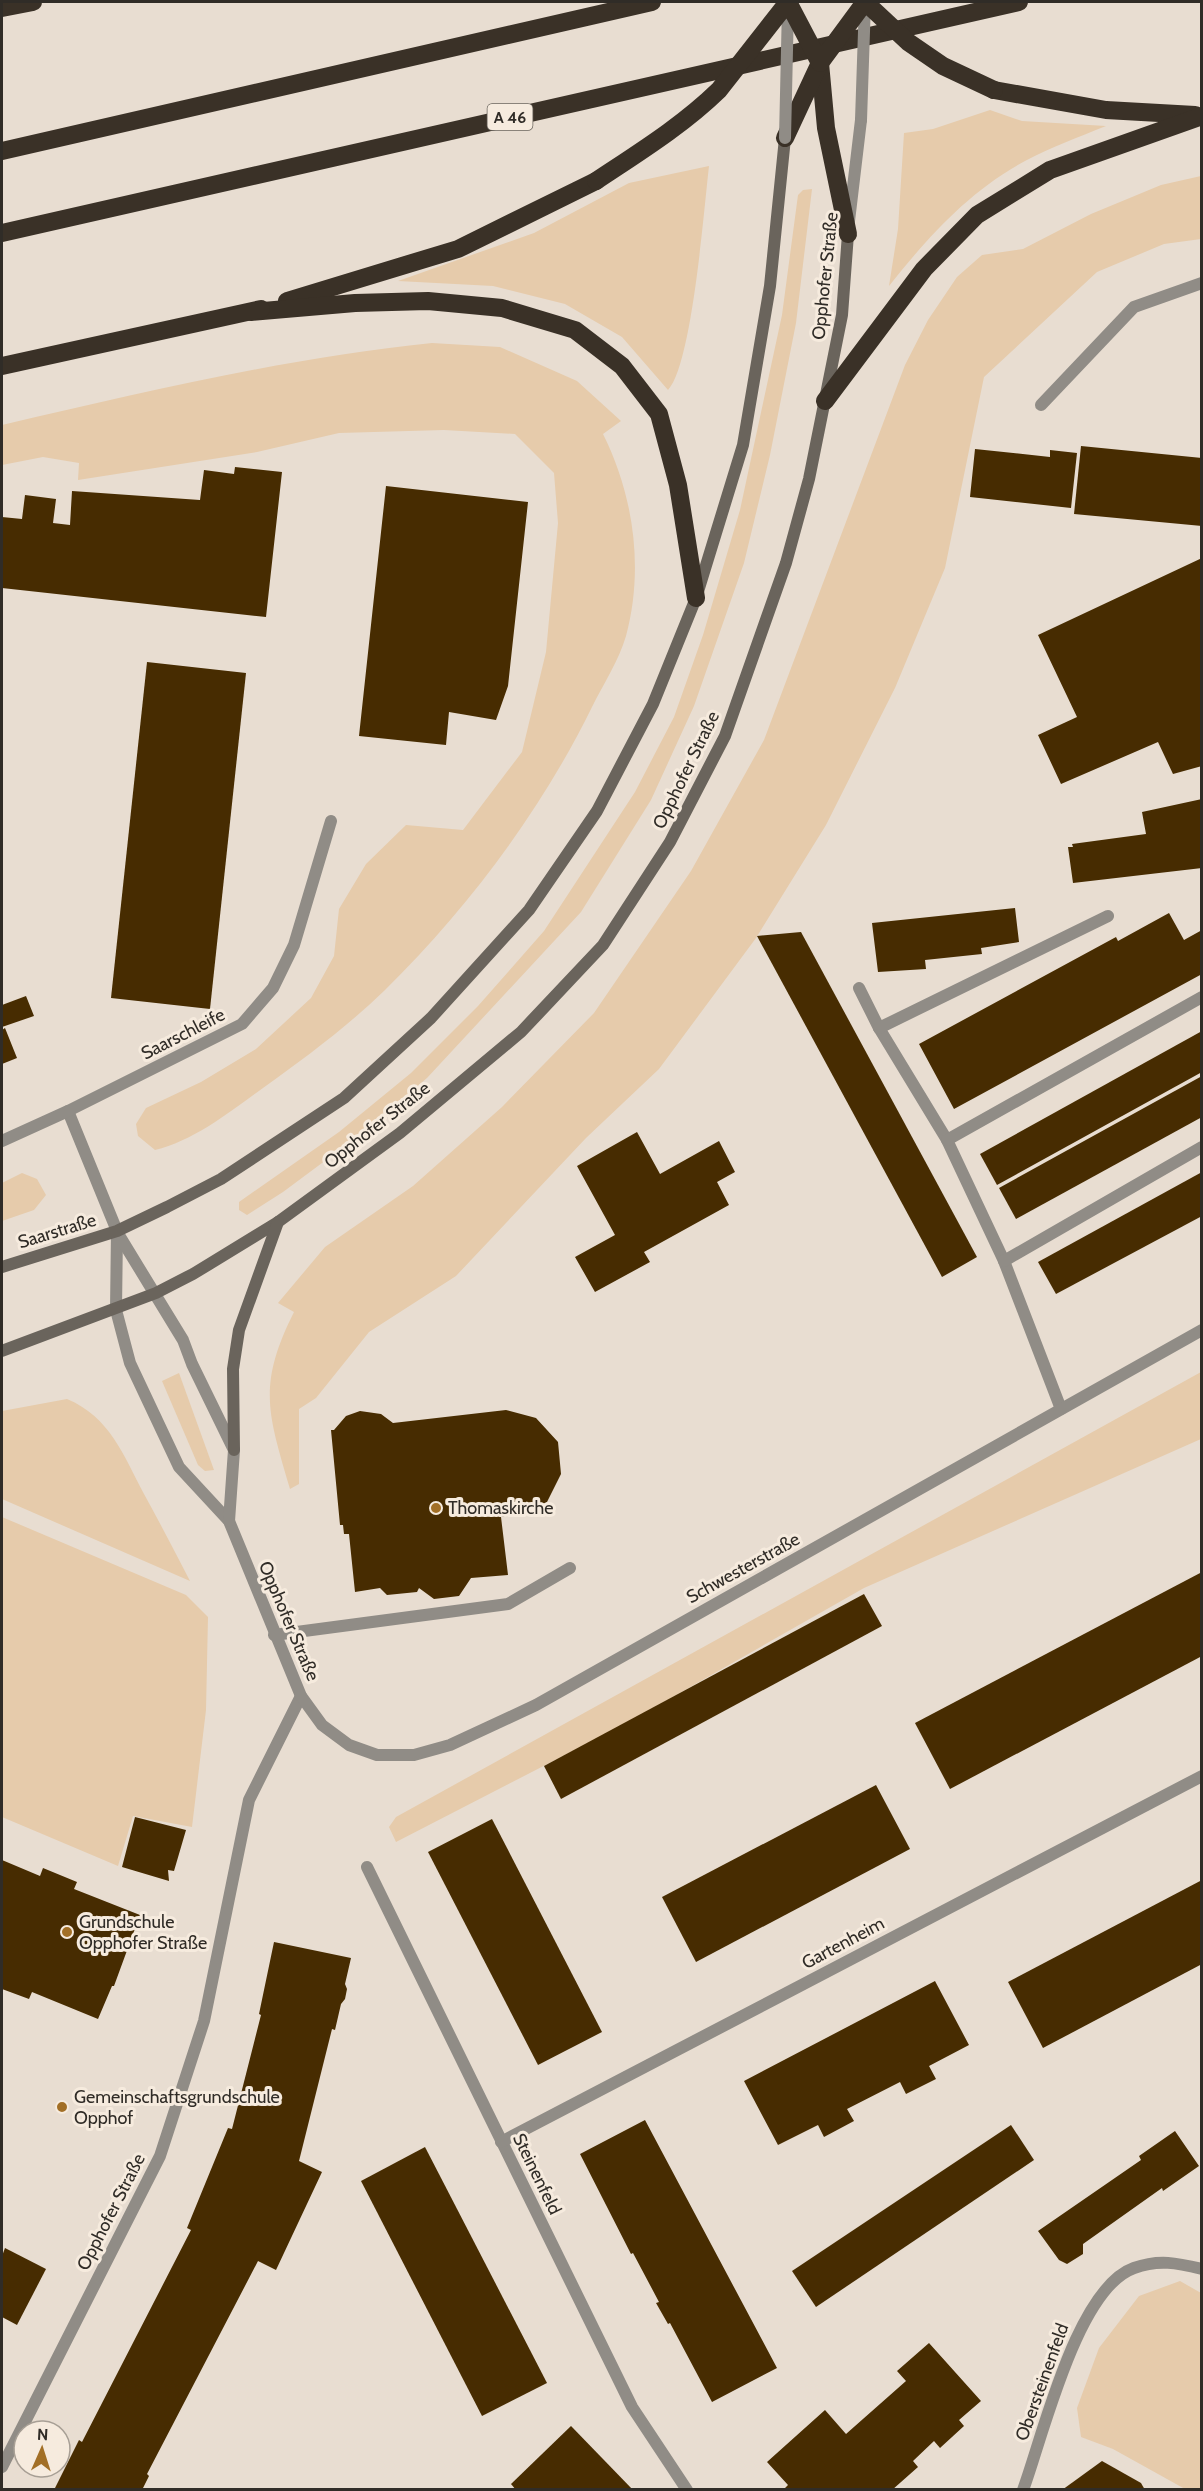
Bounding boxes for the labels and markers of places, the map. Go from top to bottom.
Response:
place label: Thomaskirche [448,1497,554,1519]
marker: Thomaskirche [429,1501,443,1515]
place label: Grundschule Opphofer Straße [79,1911,207,1954]
marker: Grundschule Opphofer Straße [60,1925,74,1939]
place label: Gemeinschaftsgrundschule Opphof [74,2086,280,2129]
marker: Gemeinschaftsgrundschule Opphof [55,2100,69,2114]

